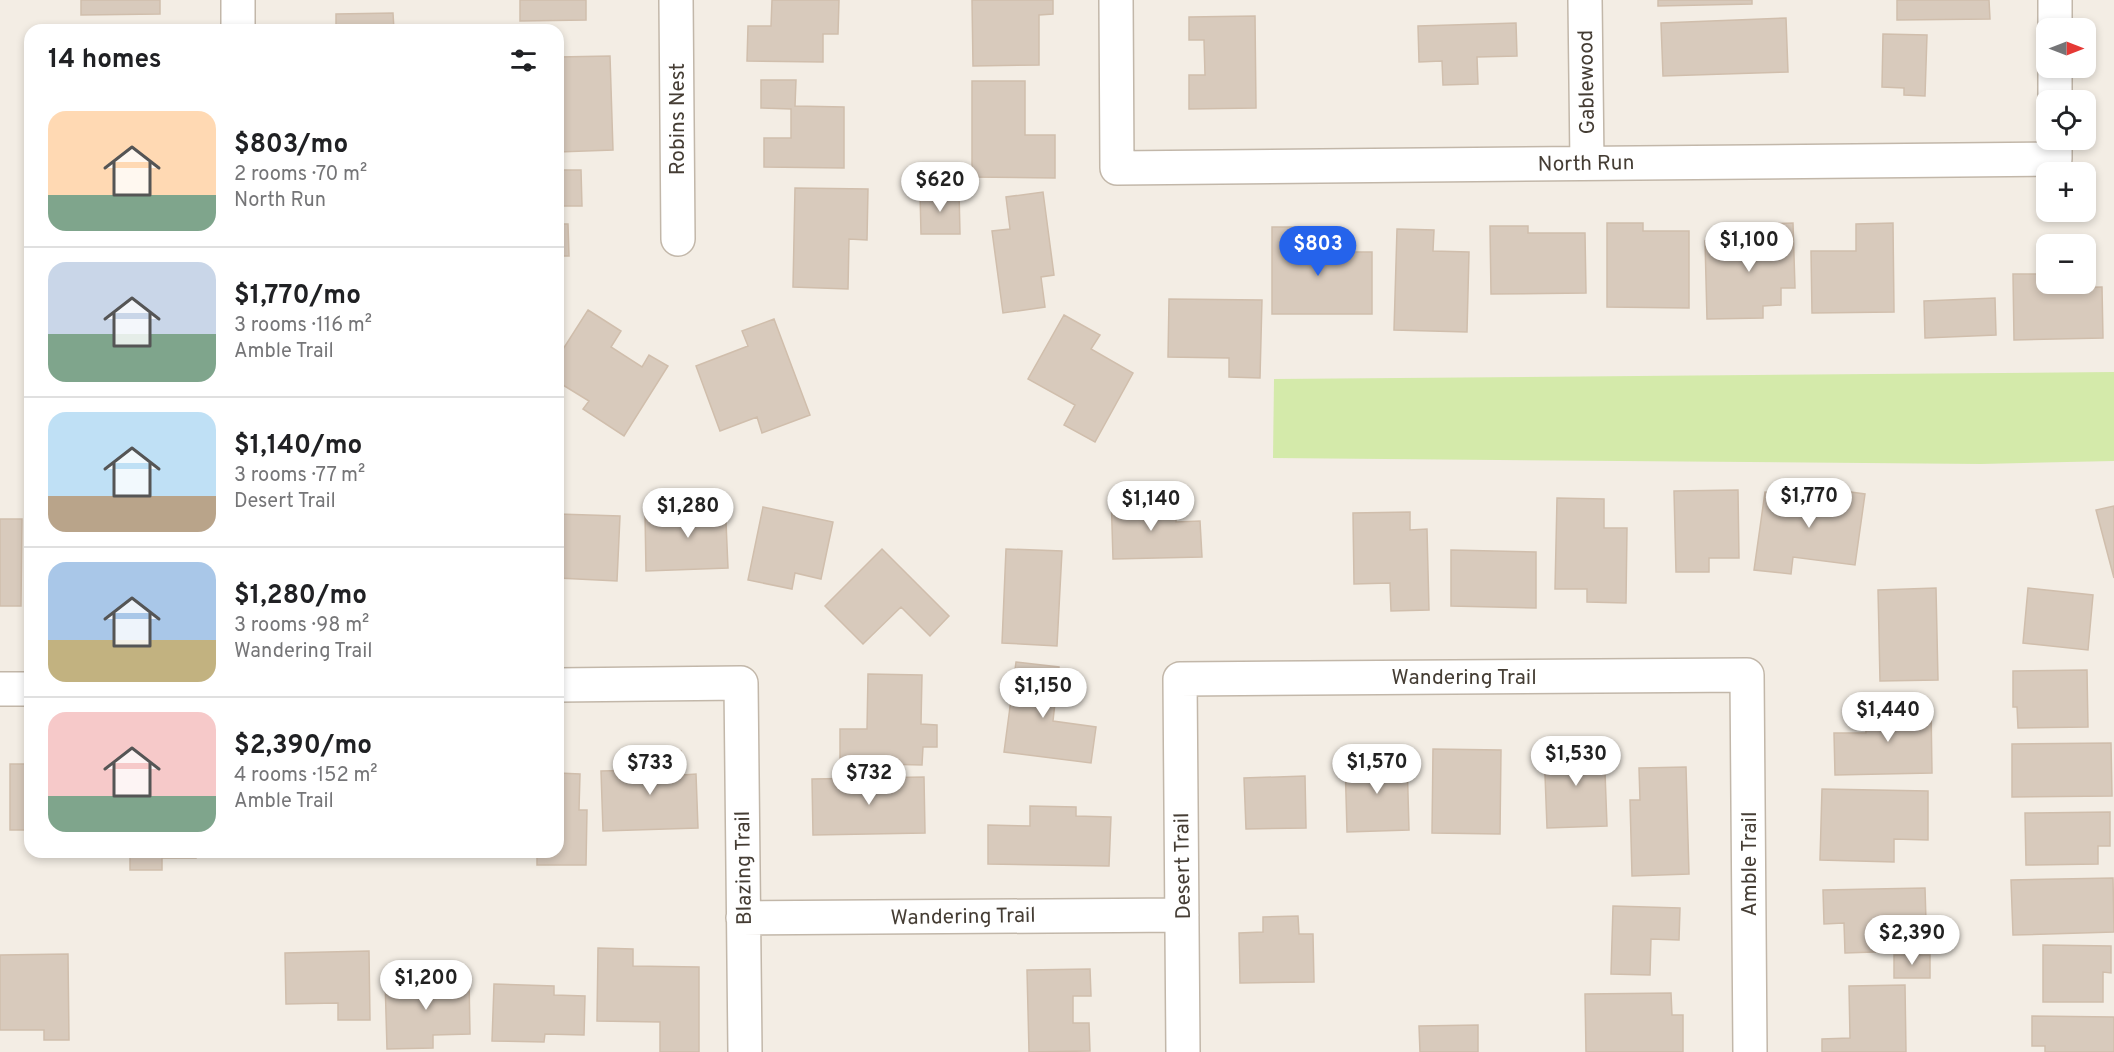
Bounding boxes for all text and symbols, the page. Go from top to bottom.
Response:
north arrow [2036,18,2096,78]
map controls [2036,18,2096,294]
street label: Gablewood [1573,29,1602,135]
text: 14 homes [48,44,162,77]
icon: filters [507,44,540,77]
street label: Robins Nest [665,63,692,175]
button: locate [2036,90,2096,150]
text: $803/mo [234,129,348,162]
icon: home [96,135,168,207]
street label: North Run [1537,150,1635,179]
text: 2 rooms · 70 m² [234,162,367,188]
pin: $620 [904,162,976,213]
button: + [2036,162,2096,222]
text: $620 [915,168,965,194]
text: North Run [234,188,326,214]
pin: $1,100 [1700,222,1798,273]
pin: $803 [1282,226,1354,277]
text: $1,100 [1719,228,1779,254]
text: $803 [1293,232,1343,258]
button: − [2036,234,2096,294]
text: $1,770/mo [234,280,361,313]
icon: home [96,286,168,358]
text: 3 rooms · 116 m² [234,313,372,339]
text: Amble Trail [234,339,334,365]
text: $1,140/mo [234,430,362,463]
icon: home [96,436,168,508]
text: 3 rooms · 77 m² [234,463,365,489]
pin: $1,770 [1760,478,1858,529]
pin: $1,140 [1102,481,1200,532]
text: $1,770 [1780,484,1838,510]
text: $1,140 [1121,487,1181,513]
pin: $1,280 [639,488,737,539]
text: Desert Trail [234,489,336,515]
text: $1,280 [657,494,719,520]
text: $1,280/mo [234,580,367,613]
icon: home [96,586,168,658]
text: 3 rooms · 98 m² [234,613,369,639]
text: Wandering Trail [234,639,372,665]
street label: Wandering Trail [1391,665,1537,692]
pin: $1,150 [994,668,1092,719]
text: $1,150 [1014,674,1072,700]
pin: $1,440 [1839,692,1937,743]
text: $1,440 [1856,698,1920,724]
text: $2,390/mo [234,730,372,763]
icon: home [96,736,168,808]
pin: $1,530 [1527,736,1625,787]
text: $1,530 [1545,742,1607,768]
pin: $1,570 [1328,744,1426,795]
pin: $733 [614,745,686,796]
text: $1,570 [1346,750,1408,776]
text: $733 [627,751,673,777]
pin: $732 [833,755,905,806]
text: $732 [846,761,892,787]
text: 4 rooms · 152 m² [234,763,378,789]
text: Amble Trail [234,789,334,815]
street label: Blazing Trail [730,811,759,925]
street label: Desert Trail [1169,812,1198,920]
street label: Amble Trail [1737,812,1764,916]
street label: Wandering Trail [890,903,1036,932]
pin: $2,390 [1863,915,1961,966]
text: $2,390 [1879,921,1945,947]
pin: $1,200 [377,960,475,1011]
text: $1,200 [394,966,458,992]

